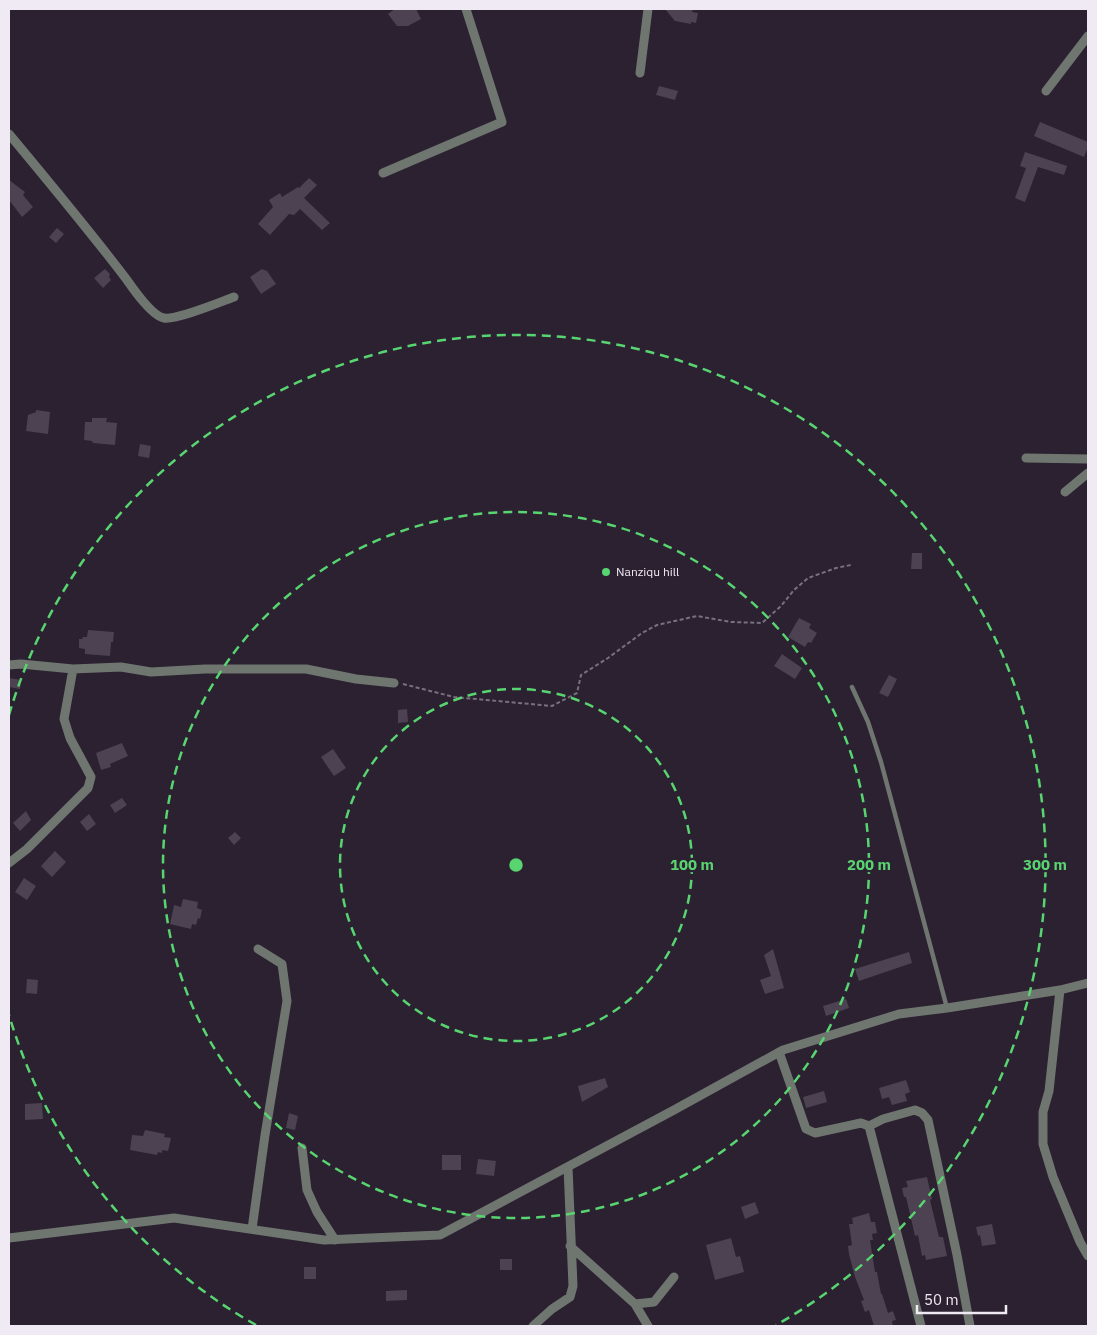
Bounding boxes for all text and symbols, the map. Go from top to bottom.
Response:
place label: Nanziqu hill [616,564,679,579]
marker: Nanziqu hill [600,566,612,578]
text: 100 m [670,855,714,874]
text: 200 m [847,855,891,874]
text: 300 m [1023,855,1067,874]
centre of rings [507,856,525,874]
scale bar [917,1282,1006,1314]
text: 50 m [924,1290,959,1309]

